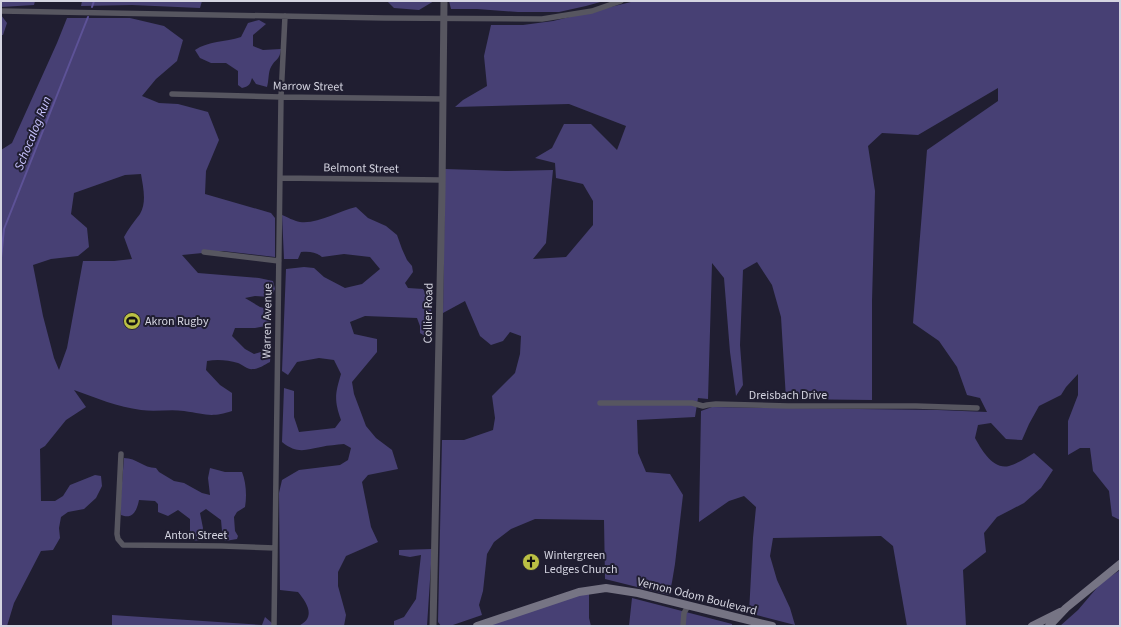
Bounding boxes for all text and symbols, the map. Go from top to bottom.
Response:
street label: Marrow Street [273,77,343,96]
water label: Schocalog Run [10,93,56,173]
street label: Belmont Street [323,159,399,178]
street label: Warren Avenue [258,283,277,359]
street label: Collier Road [419,283,438,344]
sports icon: Akron Rugby [122,311,142,331]
place label: Akron Rugby [145,313,209,330]
street label: Dreisbach Drive [749,387,827,404]
street label: Anton Street [165,527,227,544]
place label: Wintergreen Ledges Church [544,547,618,578]
church icon: Wintergreen Ledges Church [521,552,541,572]
street label: Vernon Odom Boulevard [635,573,759,620]

